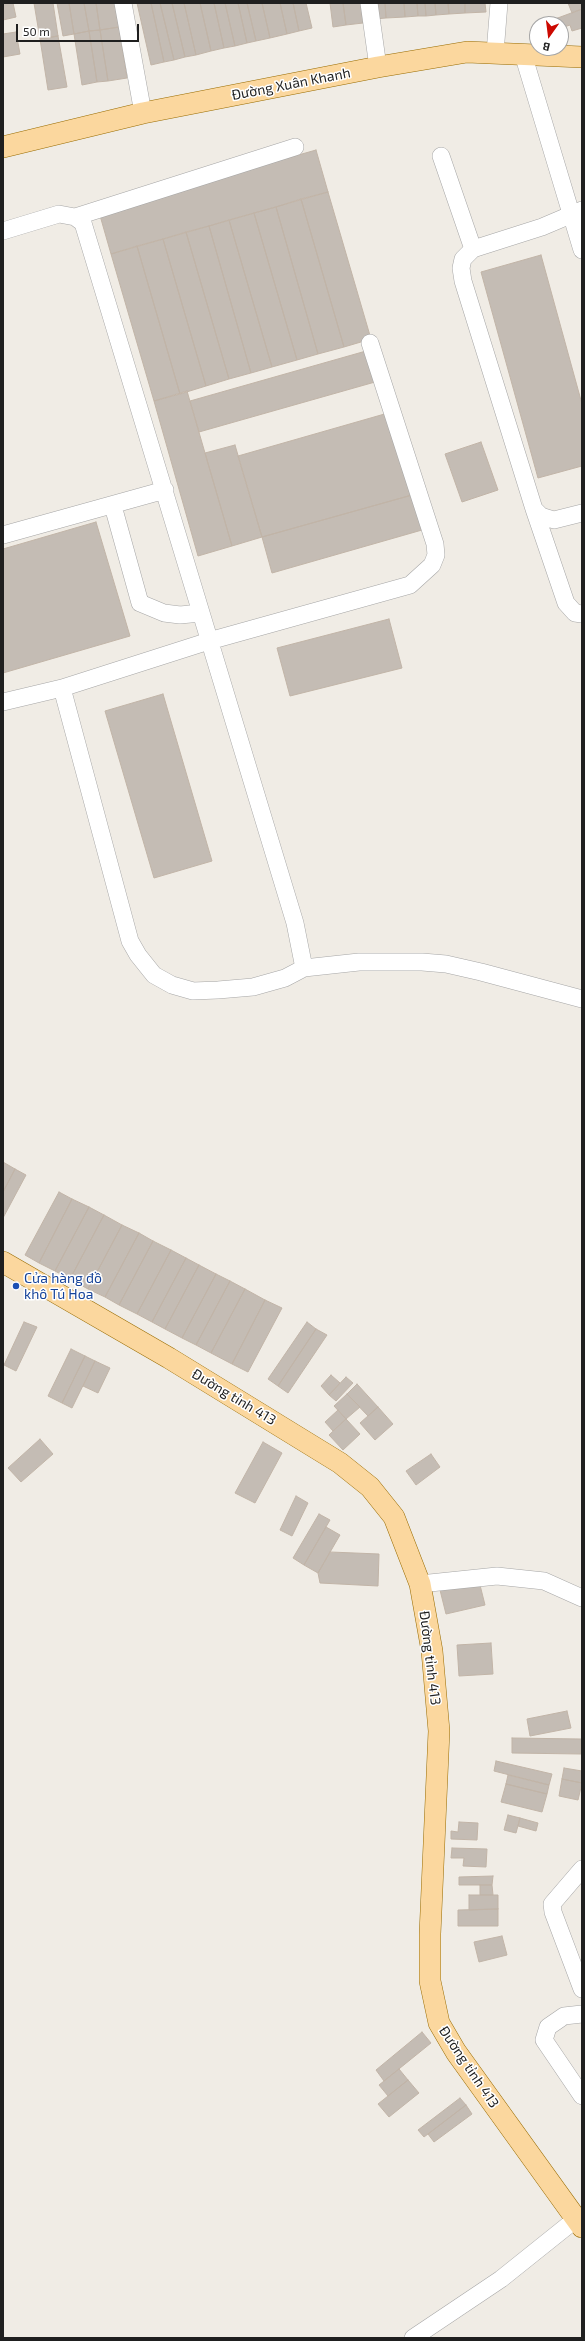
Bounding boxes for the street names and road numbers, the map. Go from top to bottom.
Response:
street label: Đường Xuân Khanh [230,64,352,104]
street label: Đường tỉnh 413 [189,1365,279,1429]
street label: Đường tỉnh 413 [416,1610,444,1706]
street label: Đường tỉnh 413 [435,2023,503,2111]

